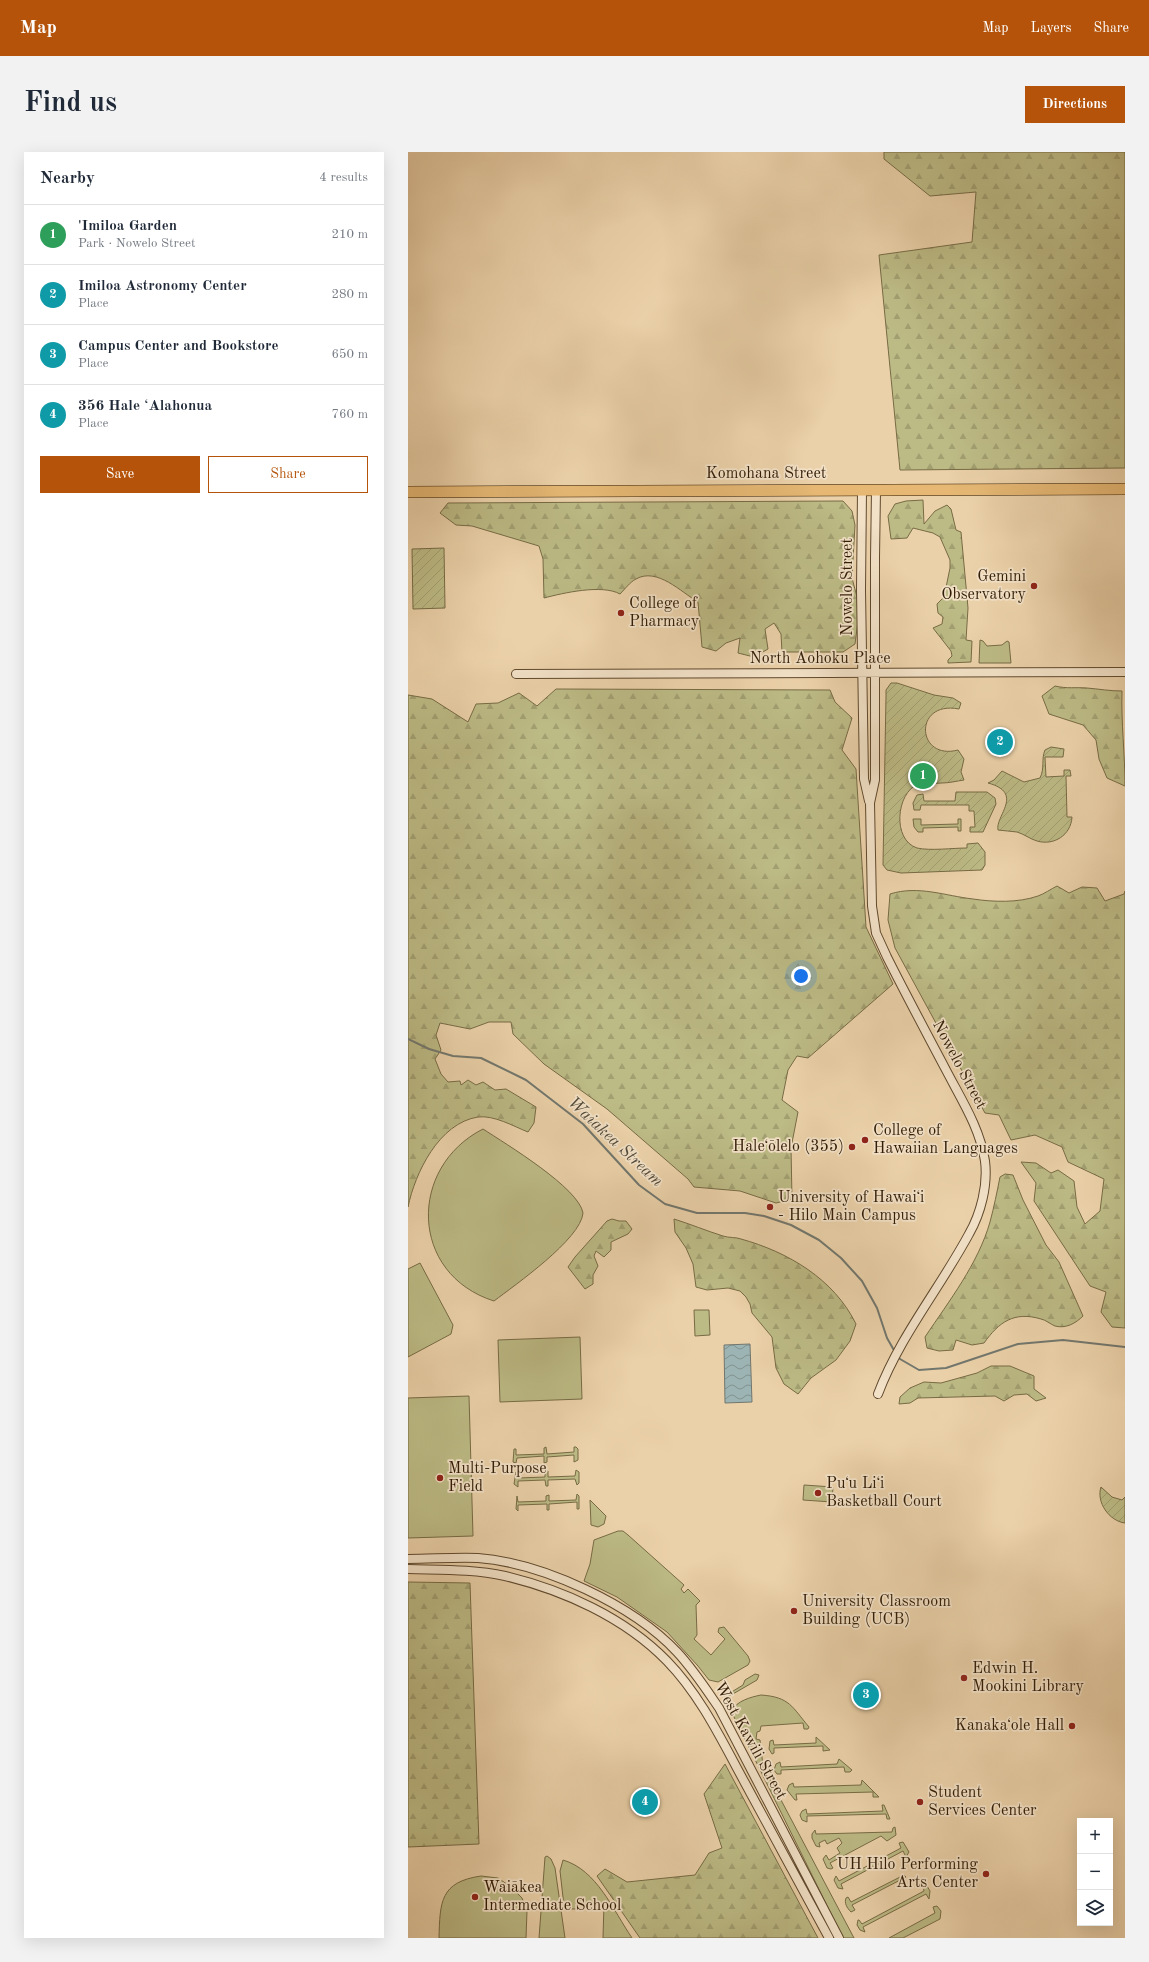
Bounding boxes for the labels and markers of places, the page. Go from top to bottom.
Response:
place label: Gemini Observatory [941,569,1027,603]
marker: Gemini Observatory [1029,581,1039,591]
place label: College of Pharmacy [629,596,700,630]
marker: College of Pharmacy [616,608,626,618]
pin: 2 [987,727,1013,757]
pin: 1 [910,761,936,791]
place label: College of Hawaiian Languages [873,1123,1018,1157]
marker: College of Hawaiian Languages [860,1135,870,1145]
place label: Haleʻōlelo (355) [733,1138,844,1155]
marker: Haleʻōlelo (355) [847,1142,857,1152]
place label: University of Hawaiʻi - Hilo Main Campus [778,1190,924,1224]
marker: University of Hawaiʻi - Hilo Main Campus [765,1202,775,1212]
place label: Multi-Purpose Field [448,1461,547,1495]
marker: Multi-Purpose Field [435,1473,445,1483]
place label: Puʻu Liʻi Basketball Court [826,1476,942,1510]
marker: Puʻu Liʻi Basketball Court [813,1488,823,1498]
place label: University Classroom Building (UCB) [802,1594,951,1628]
marker: University Classroom Building (UCB) [789,1606,799,1616]
place label: Edwin H. Mookini Library [972,1661,1085,1695]
marker: Edwin H. Mookini Library [959,1673,969,1683]
pin: 3 [853,1680,879,1710]
place label: Kanakaʻole Hall [955,1718,1064,1734]
marker: Kanakaʻole Hall [1067,1721,1077,1731]
place label: Student Services Center [928,1785,1037,1819]
pin: 4 [632,1787,658,1817]
marker: Student Services Center [915,1797,925,1807]
place label: UH Hilo Performing Arts Center [837,1857,978,1891]
marker: UH Hilo Performing Arts Center [981,1869,991,1879]
place label: Waiākea Intermediate School [483,1880,621,1914]
marker: Waiākea Intermediate School [470,1892,480,1902]

